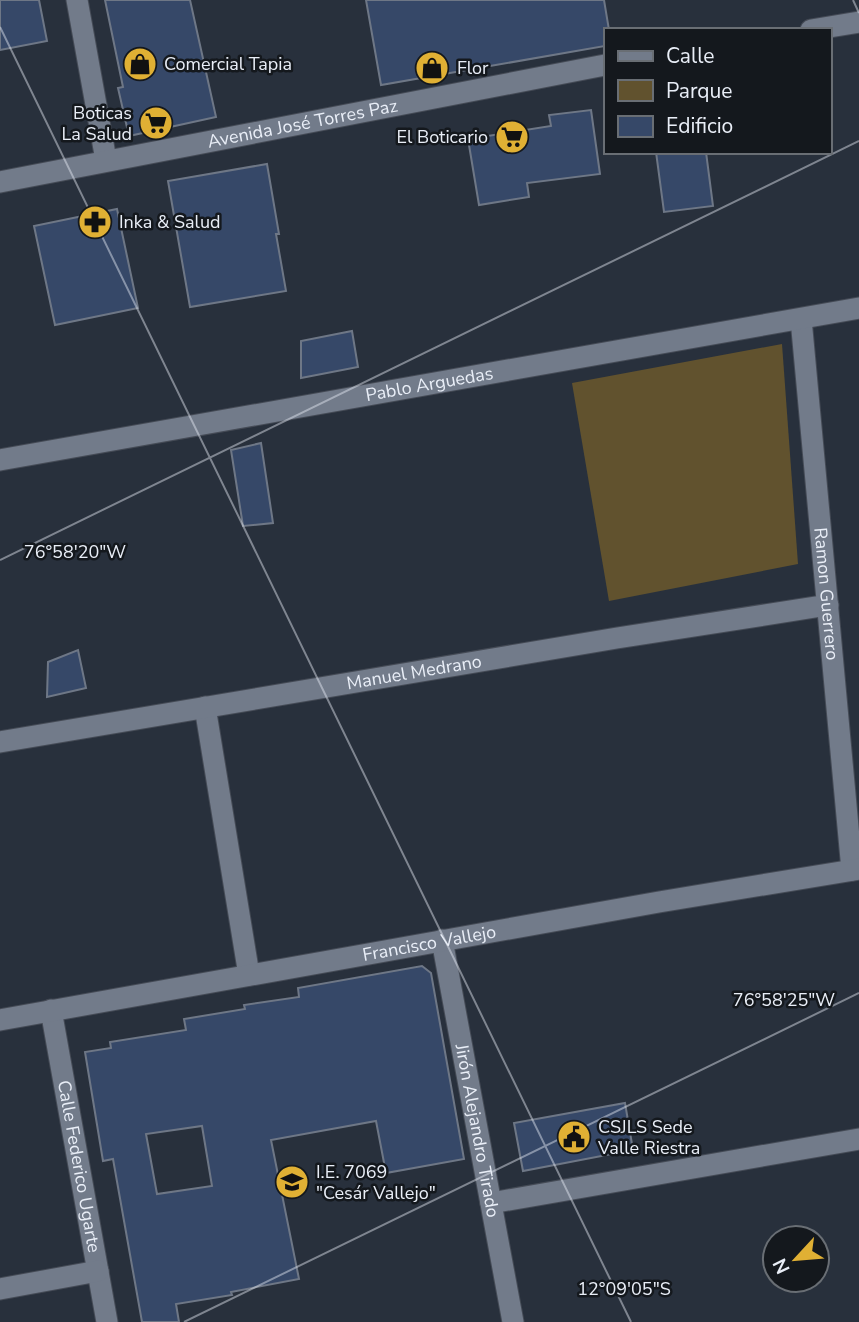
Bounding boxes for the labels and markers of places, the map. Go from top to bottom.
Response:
shop icon: Comercial Tapia [121,45,159,83]
shop icon: Flor [413,49,451,87]
place label: Comercial Tapia [164,52,292,76]
place label: Flor [457,56,489,80]
place label: Boticas La Salud [62,101,132,146]
supermarket icon: Boticas La Salud [137,104,175,142]
supermarket icon: El Boticario [493,118,531,156]
place label: El Boticario [397,125,488,149]
pharmacy icon: Inka & Salud [76,203,114,241]
place label: Inka & Salud [119,210,221,234]
place label: CSJLS Sede Valle Riestra [597,1115,700,1160]
public building icon: CSJLS Sede Valle Riestra [555,1118,593,1156]
place label: I.E. 7069 "Cesár Vallejo" [316,1160,436,1205]
school or university icon: I.E. 7069 "Cesár Vallejo" [273,1163,311,1201]

